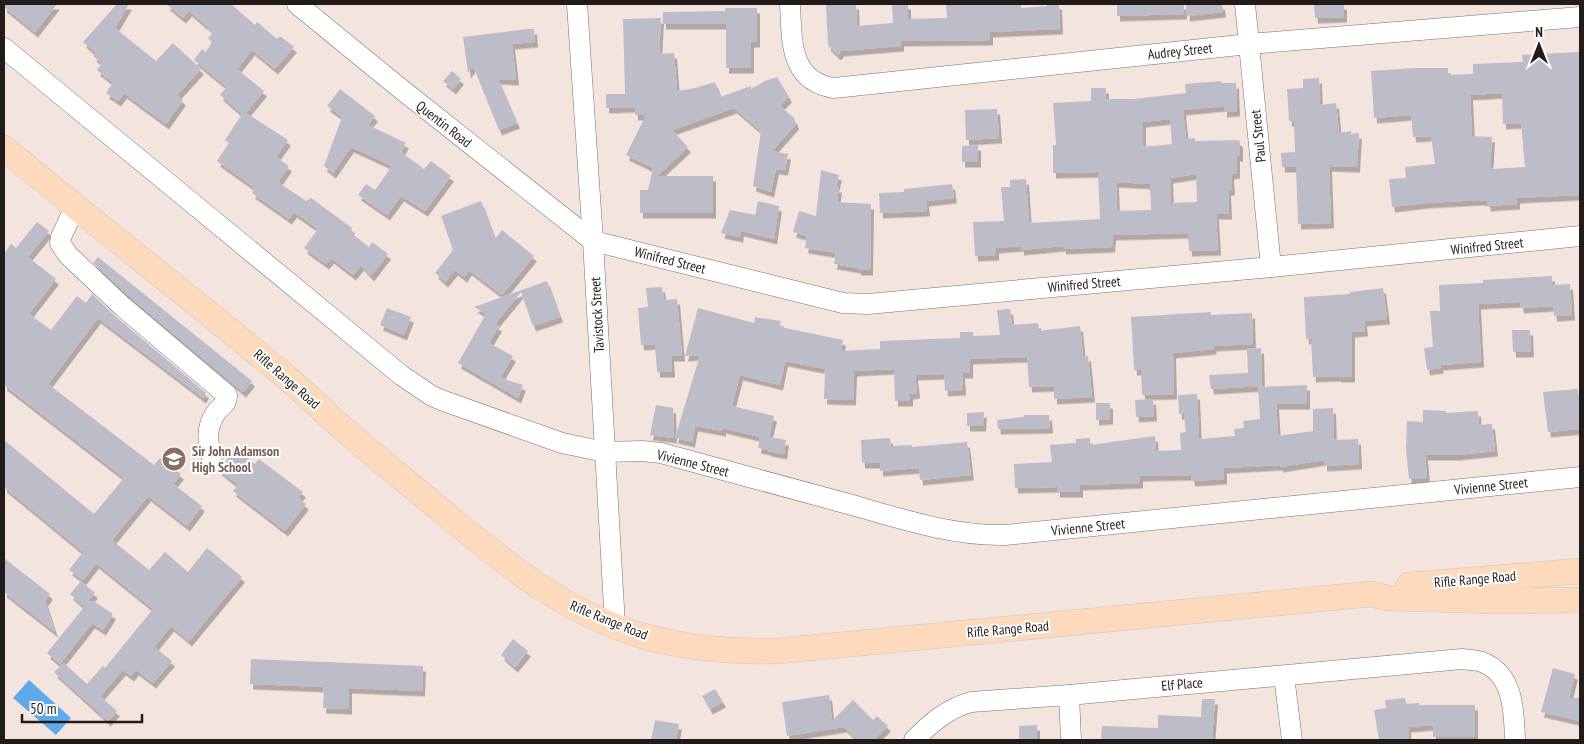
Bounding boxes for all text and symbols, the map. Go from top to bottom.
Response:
north arrow [1514,20,1564,70]
text: N [1535,23,1543,41]
street label: Audrey Street [1147,39,1213,63]
street label: Quentin Road [413,97,475,151]
street label: Paul Street [1246,109,1270,163]
street label: Winifred Street [1450,233,1524,259]
street label: Winifred Street [632,242,708,278]
street label: Winifred Street [1047,272,1121,296]
street label: Tavistock Street [586,277,608,353]
street label: Rifle Range Road [250,345,324,413]
place label: Sir John Adamson High School [192,442,279,476]
street label: Vivienne Street [654,445,731,481]
school or university icon: Sir John Adamson High School [161,446,187,472]
street label: Vivienne Street [1452,473,1529,499]
street label: Vivienne Street [1049,514,1126,540]
street label: Rifle Range Road [1433,566,1517,592]
street label: Rifle Range Road [568,596,650,644]
street label: Rifle Range Road [966,616,1050,642]
street label: Elf Place [1161,673,1204,695]
scale bar [22,692,142,724]
text: 50 m [30,699,56,718]

